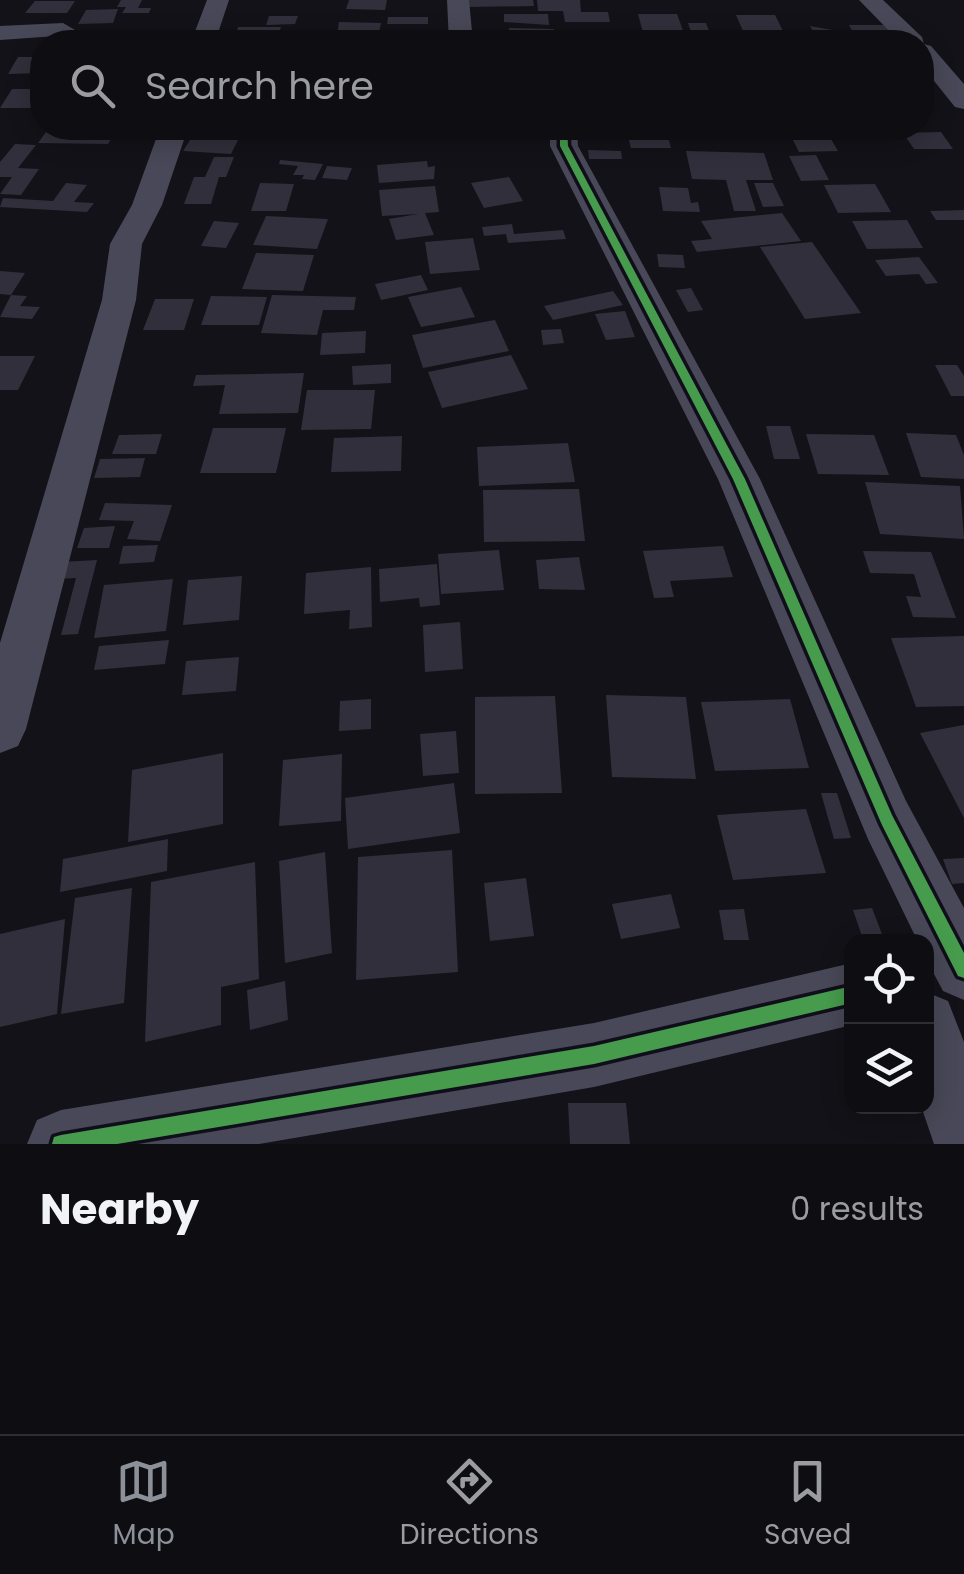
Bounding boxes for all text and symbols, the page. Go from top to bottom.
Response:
search box [30,30,934,140]
icon: search [65,58,120,113]
text: Search here [145,59,374,112]
map controls [844,934,934,1114]
button: locate [844,934,934,1024]
button: layers [844,1024,934,1114]
text: Nearby [40,1180,199,1239]
text: 0 results [790,1186,924,1231]
tab: Map [113,1454,175,1556]
tab: Directions [400,1454,539,1556]
tab: Saved [764,1454,851,1556]

